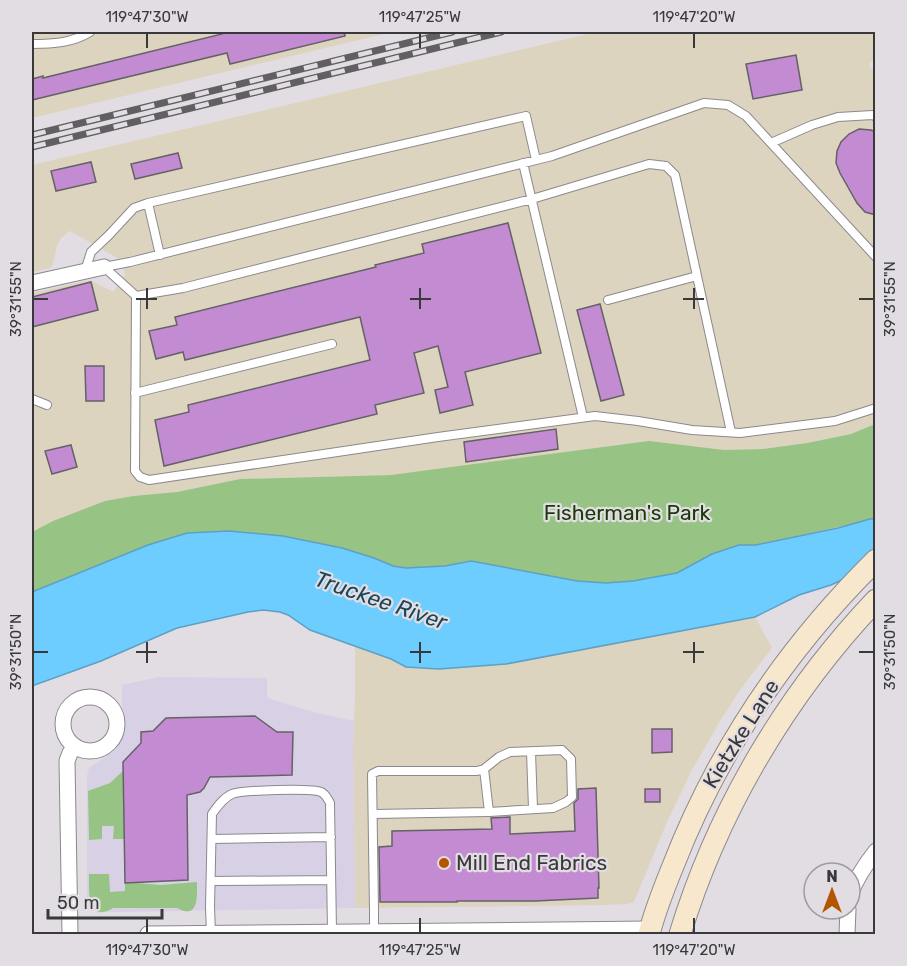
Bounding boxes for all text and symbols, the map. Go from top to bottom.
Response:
text: 119°47'30"W [105,8,189,26]
text: 119°47'25"W [379,8,461,26]
text: 119°47'20"W [653,8,735,26]
text: 39°31'55"N [7,261,25,337]
text: 39°31'55"N [881,261,899,337]
park label: Fisherman's Park [544,500,710,525]
water label: Truckee River [311,565,452,636]
text: 39°31'50"N [7,614,25,690]
text: 39°31'50"N [881,614,899,690]
street label: Kietzke Lane [697,675,784,793]
place label: Mill End Fabrics [456,850,607,875]
marker: Mill End Fabrics [437,856,451,870]
north arrow [802,861,862,921]
text: N [826,867,838,886]
scale bar [48,882,162,920]
text: 50 m [57,892,100,914]
text: 119°47'30"W [105,941,189,959]
text: 119°47'25"W [379,941,461,959]
text: 119°47'20"W [653,941,735,959]

